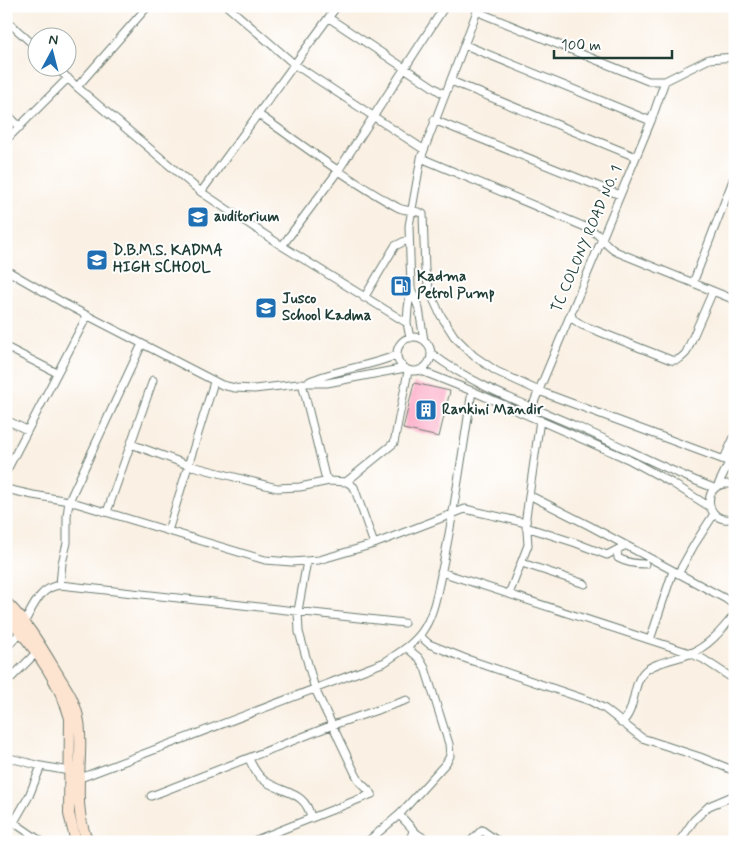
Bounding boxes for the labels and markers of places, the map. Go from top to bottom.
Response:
school or university icon: auditorium [186,205,210,229]
place label: auditorium [214,207,280,227]
place label: D.B.M.S. KADMA HIGH SCHOOL [113,241,223,278]
school or university icon: D.B.M.S. KADMA HIGH SCHOOL [85,248,109,272]
place label: Kadma Petrol Pump [417,267,495,304]
fuel station icon: Kadma Petrol Pump [389,274,413,298]
place label: Jusco School Kadma [282,289,372,326]
school or university icon: Jusco School Kadma [254,296,278,320]
building icon: Rankini Mandir [414,398,438,422]
place label: Rankini Mandir [442,400,544,420]

